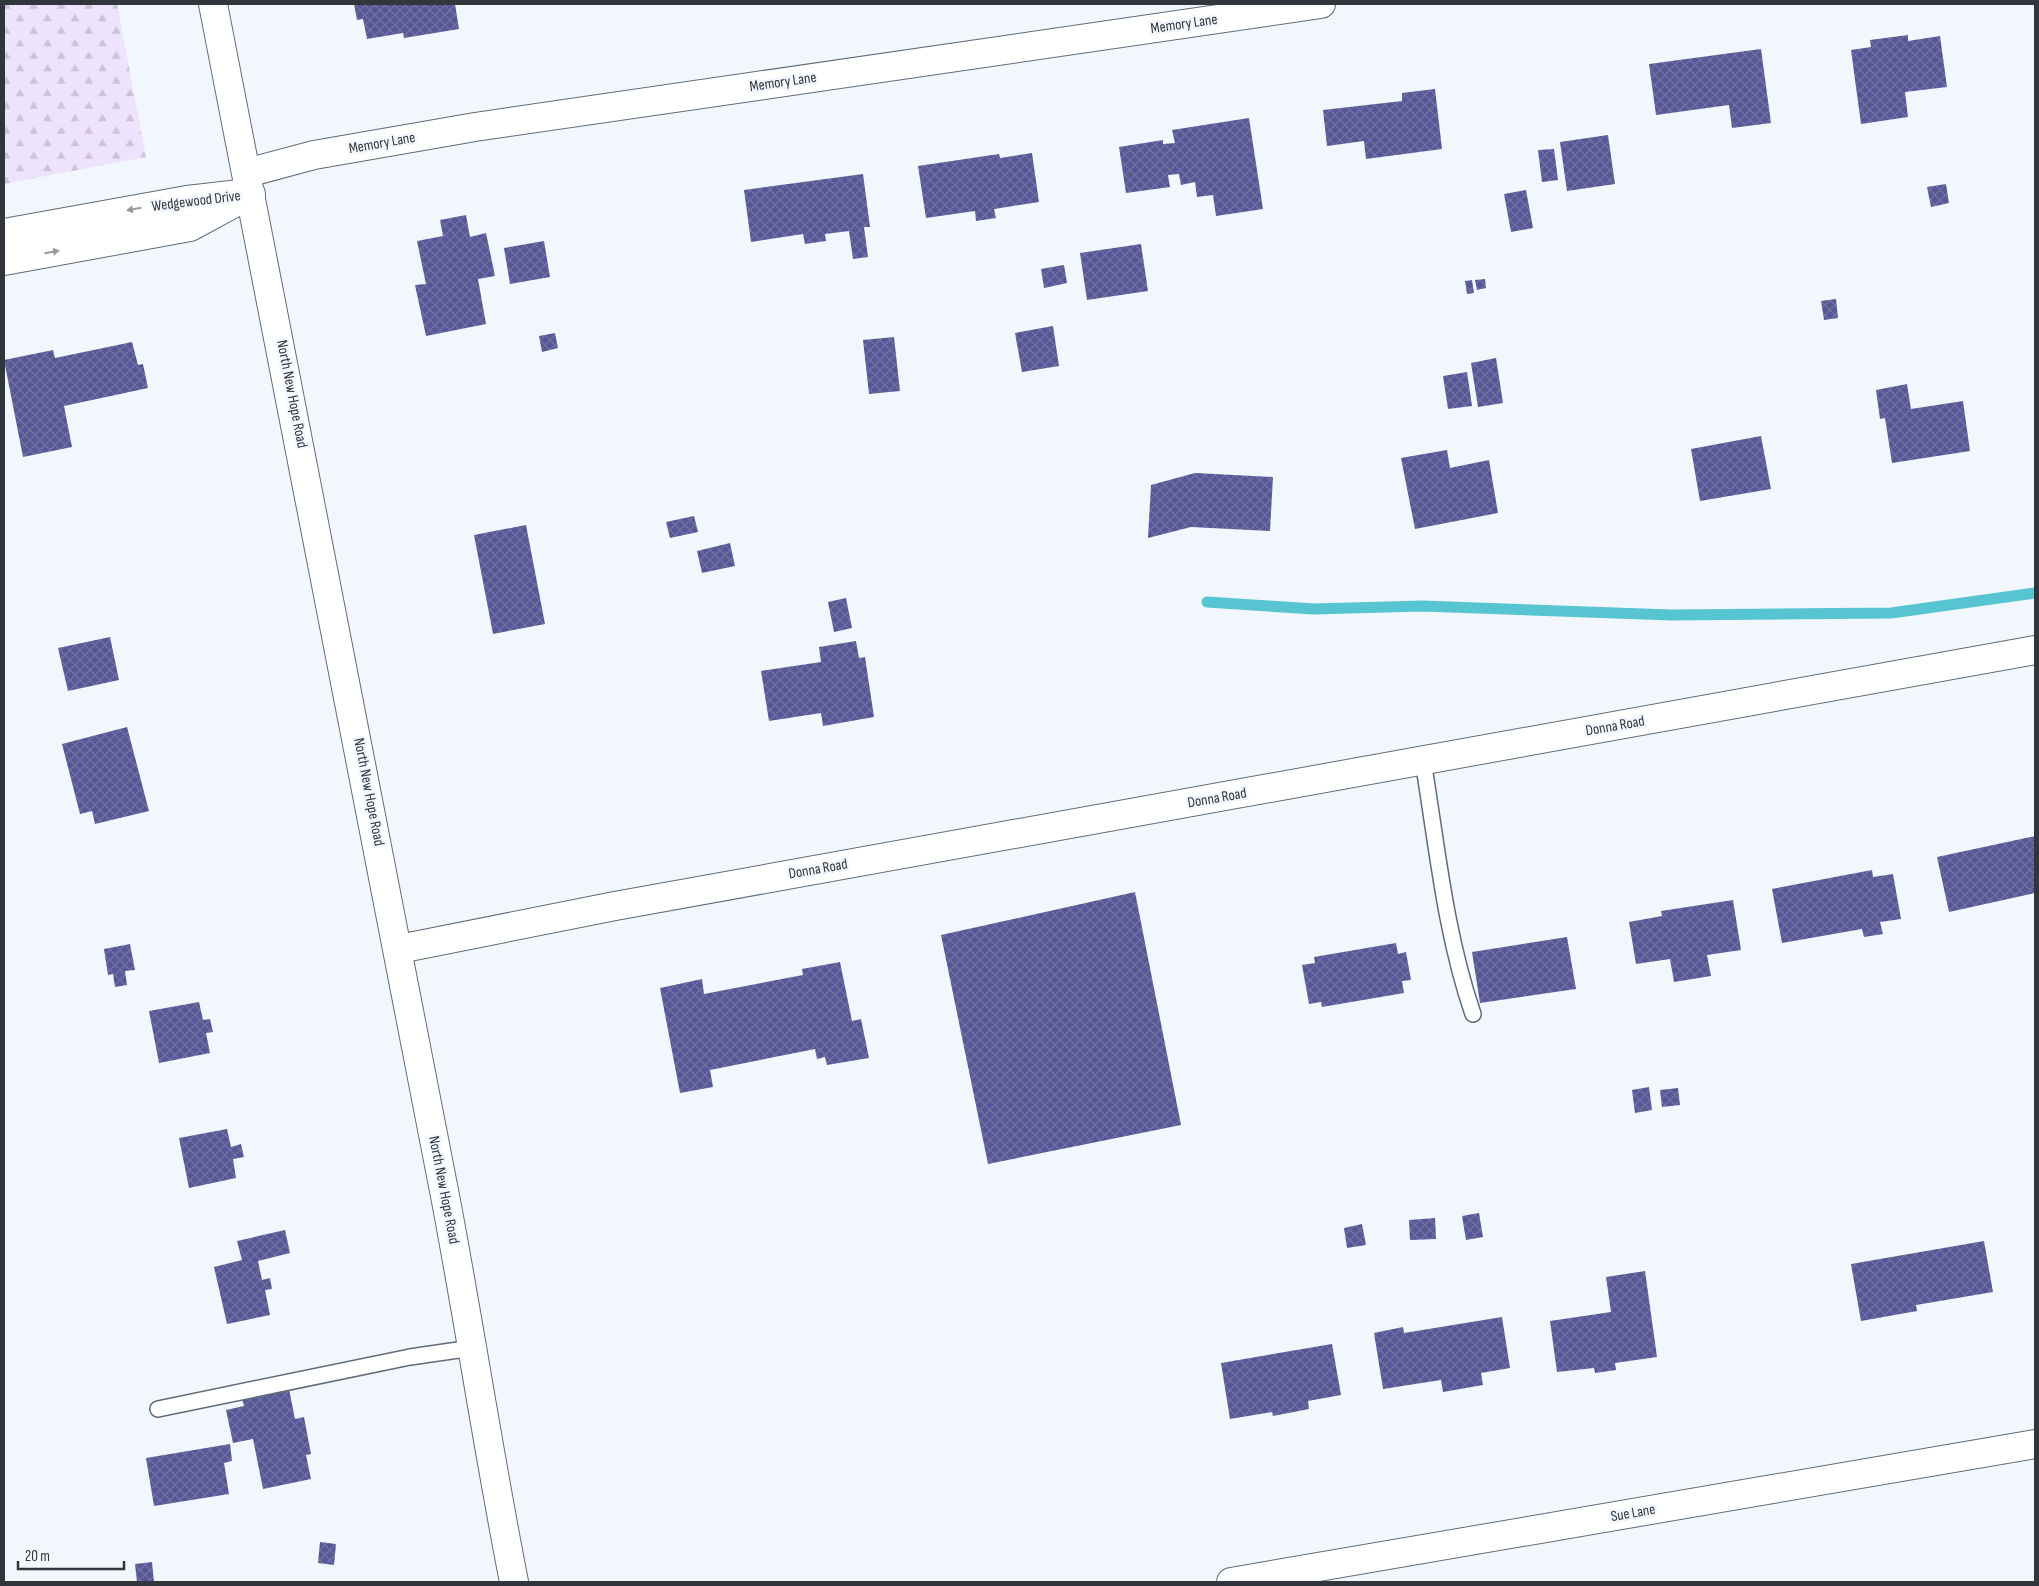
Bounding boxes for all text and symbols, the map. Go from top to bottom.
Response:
street label: Memory Lane [1149,10,1219,38]
street label: Memory Lane [748,68,818,96]
street label: Memory Lane [347,128,417,158]
street label: Wedgewood Drive [151,186,241,216]
one-way arrow [125,206,141,214]
one-way arrow [44,248,60,256]
street label: North New Hope Road [272,338,312,450]
street label: Donna Road [1584,711,1646,741]
street label: North New Hope Road [349,736,389,848]
street label: Donna Road [1186,783,1248,813]
street label: Donna Road [787,854,849,884]
street label: North New Hope Road [424,1134,464,1246]
street label: Sue Lane [1609,1500,1657,1526]
scale bar [18,1538,124,1570]
text: 20 m [25,1547,50,1566]

